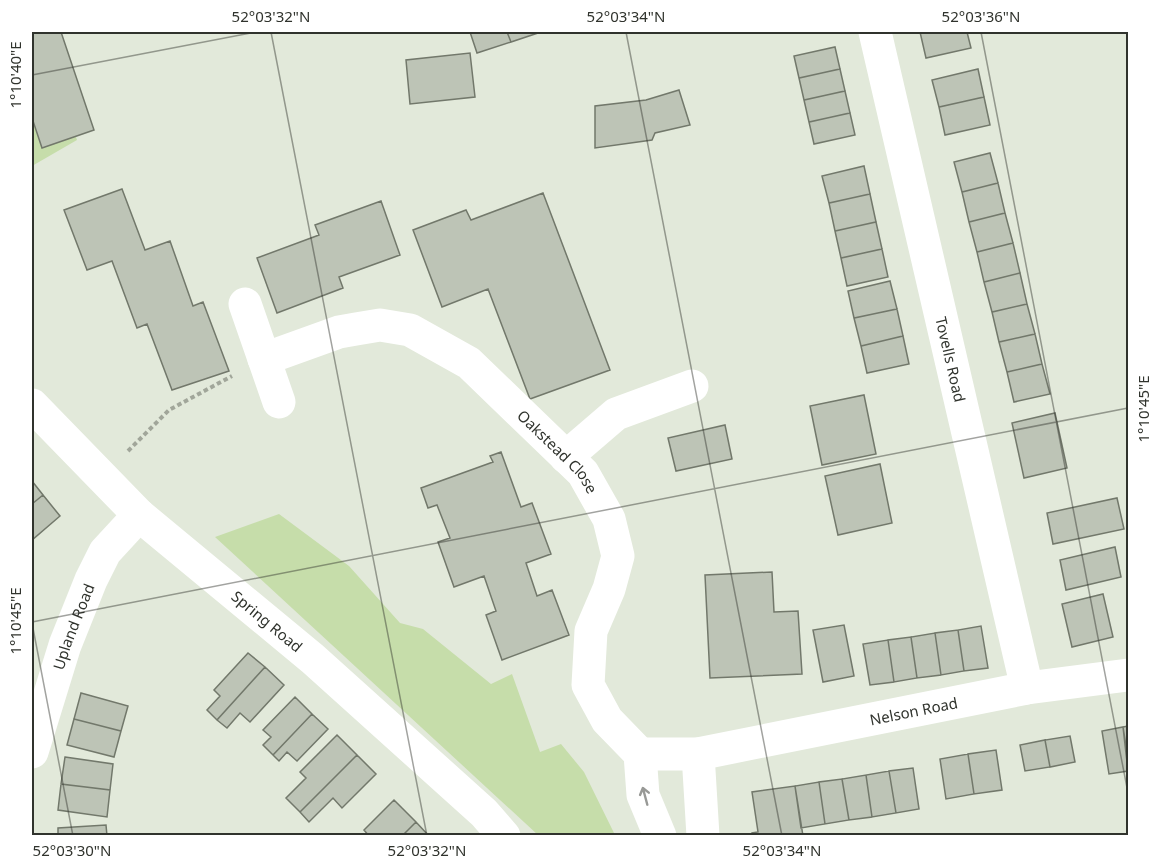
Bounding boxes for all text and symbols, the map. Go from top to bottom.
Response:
text: 52°03'32"N [232,6,310,26]
text: 52°03'34"N [587,6,665,26]
text: 52°03'36"N [942,6,1020,26]
text: 1°10'40"E [5,41,25,109]
street label: Tovells Road [931,315,970,404]
text: 1°10'45"E [1133,375,1153,443]
street label: Oakstead Close [513,405,602,497]
street label: Upland Road [48,580,99,672]
street label: Spring Road [228,586,307,656]
text: 1°10'45"E [5,587,25,655]
street label: Nelson Road [868,692,959,729]
one-way arrow [639,787,650,806]
text: 52°03'30"N [33,840,111,860]
text: 52°03'32"N [388,840,466,860]
text: 52°03'34"N [743,840,821,860]

